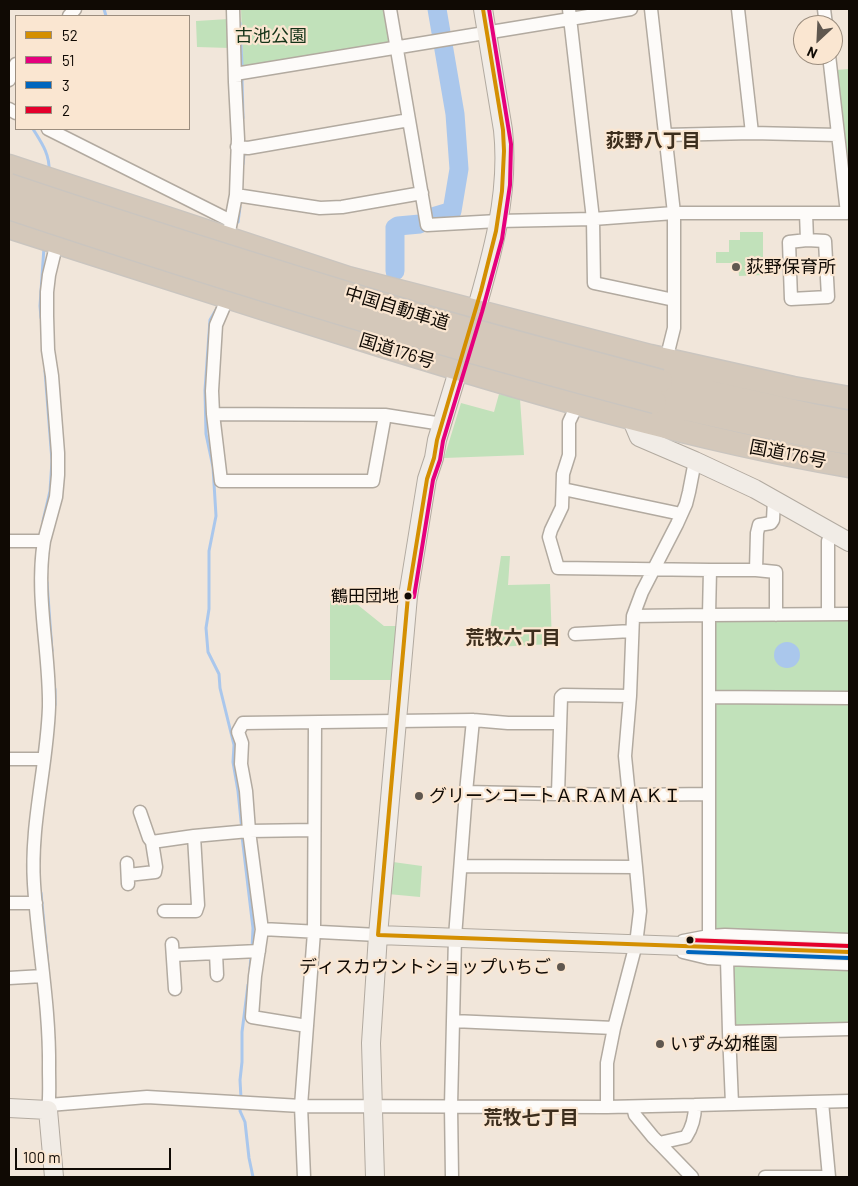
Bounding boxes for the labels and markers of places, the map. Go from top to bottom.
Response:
place label: 荻野保育所 [746,256,836,278]
marker: 荻野保育所 [730,261,742,273]
place label: 鶴田団地 [331,586,399,606]
marker: 鶴田団地 [403,591,413,601]
place label: グリーンコートＡＲＡＭＡＫＩ [429,785,681,807]
marker: グリーンコートＡＲＡＭＡＫＩ [413,790,425,802]
unlabelled marker [685,935,695,945]
place label: ディスカウントショップいちご [299,956,551,978]
marker: ディスカウントショップいちご [555,961,567,973]
place label: いずみ幼稚園 [670,1033,778,1055]
marker: いずみ幼稚園 [654,1038,666,1050]

